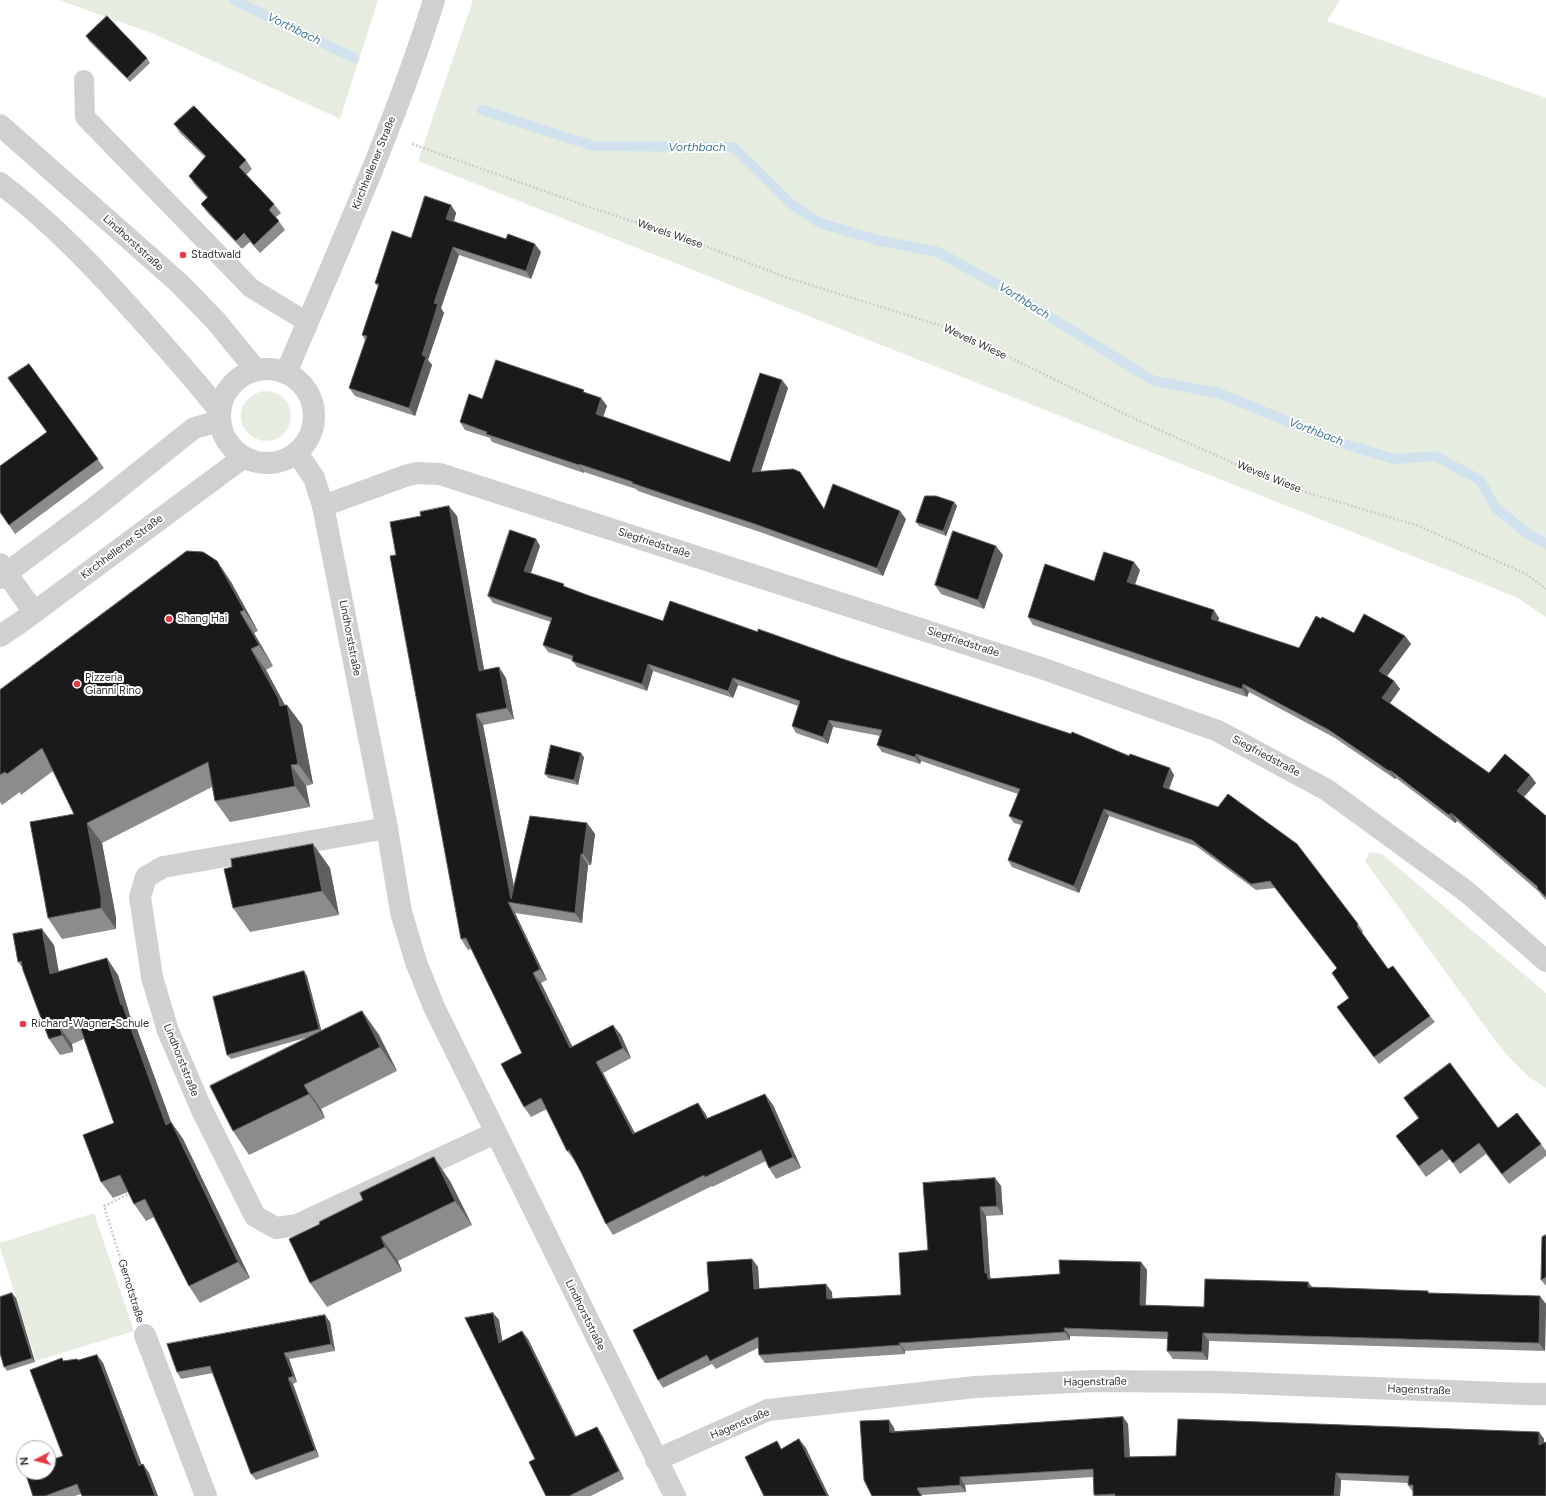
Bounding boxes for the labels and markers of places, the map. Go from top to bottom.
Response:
place label: Stadtwald [191,248,241,262]
marker: Stadtwald [178,250,188,260]
place label: Shang Hai [177,612,227,626]
marker: Shang Hai [164,614,174,624]
place label: Pizzeria Gianni Rino [85,671,141,697]
marker: Pizzeria Gianni Rino [72,679,82,689]
place label: Richard-Wagner-Schule [31,1017,149,1031]
marker: Richard-Wagner-Schule [18,1019,28,1029]

